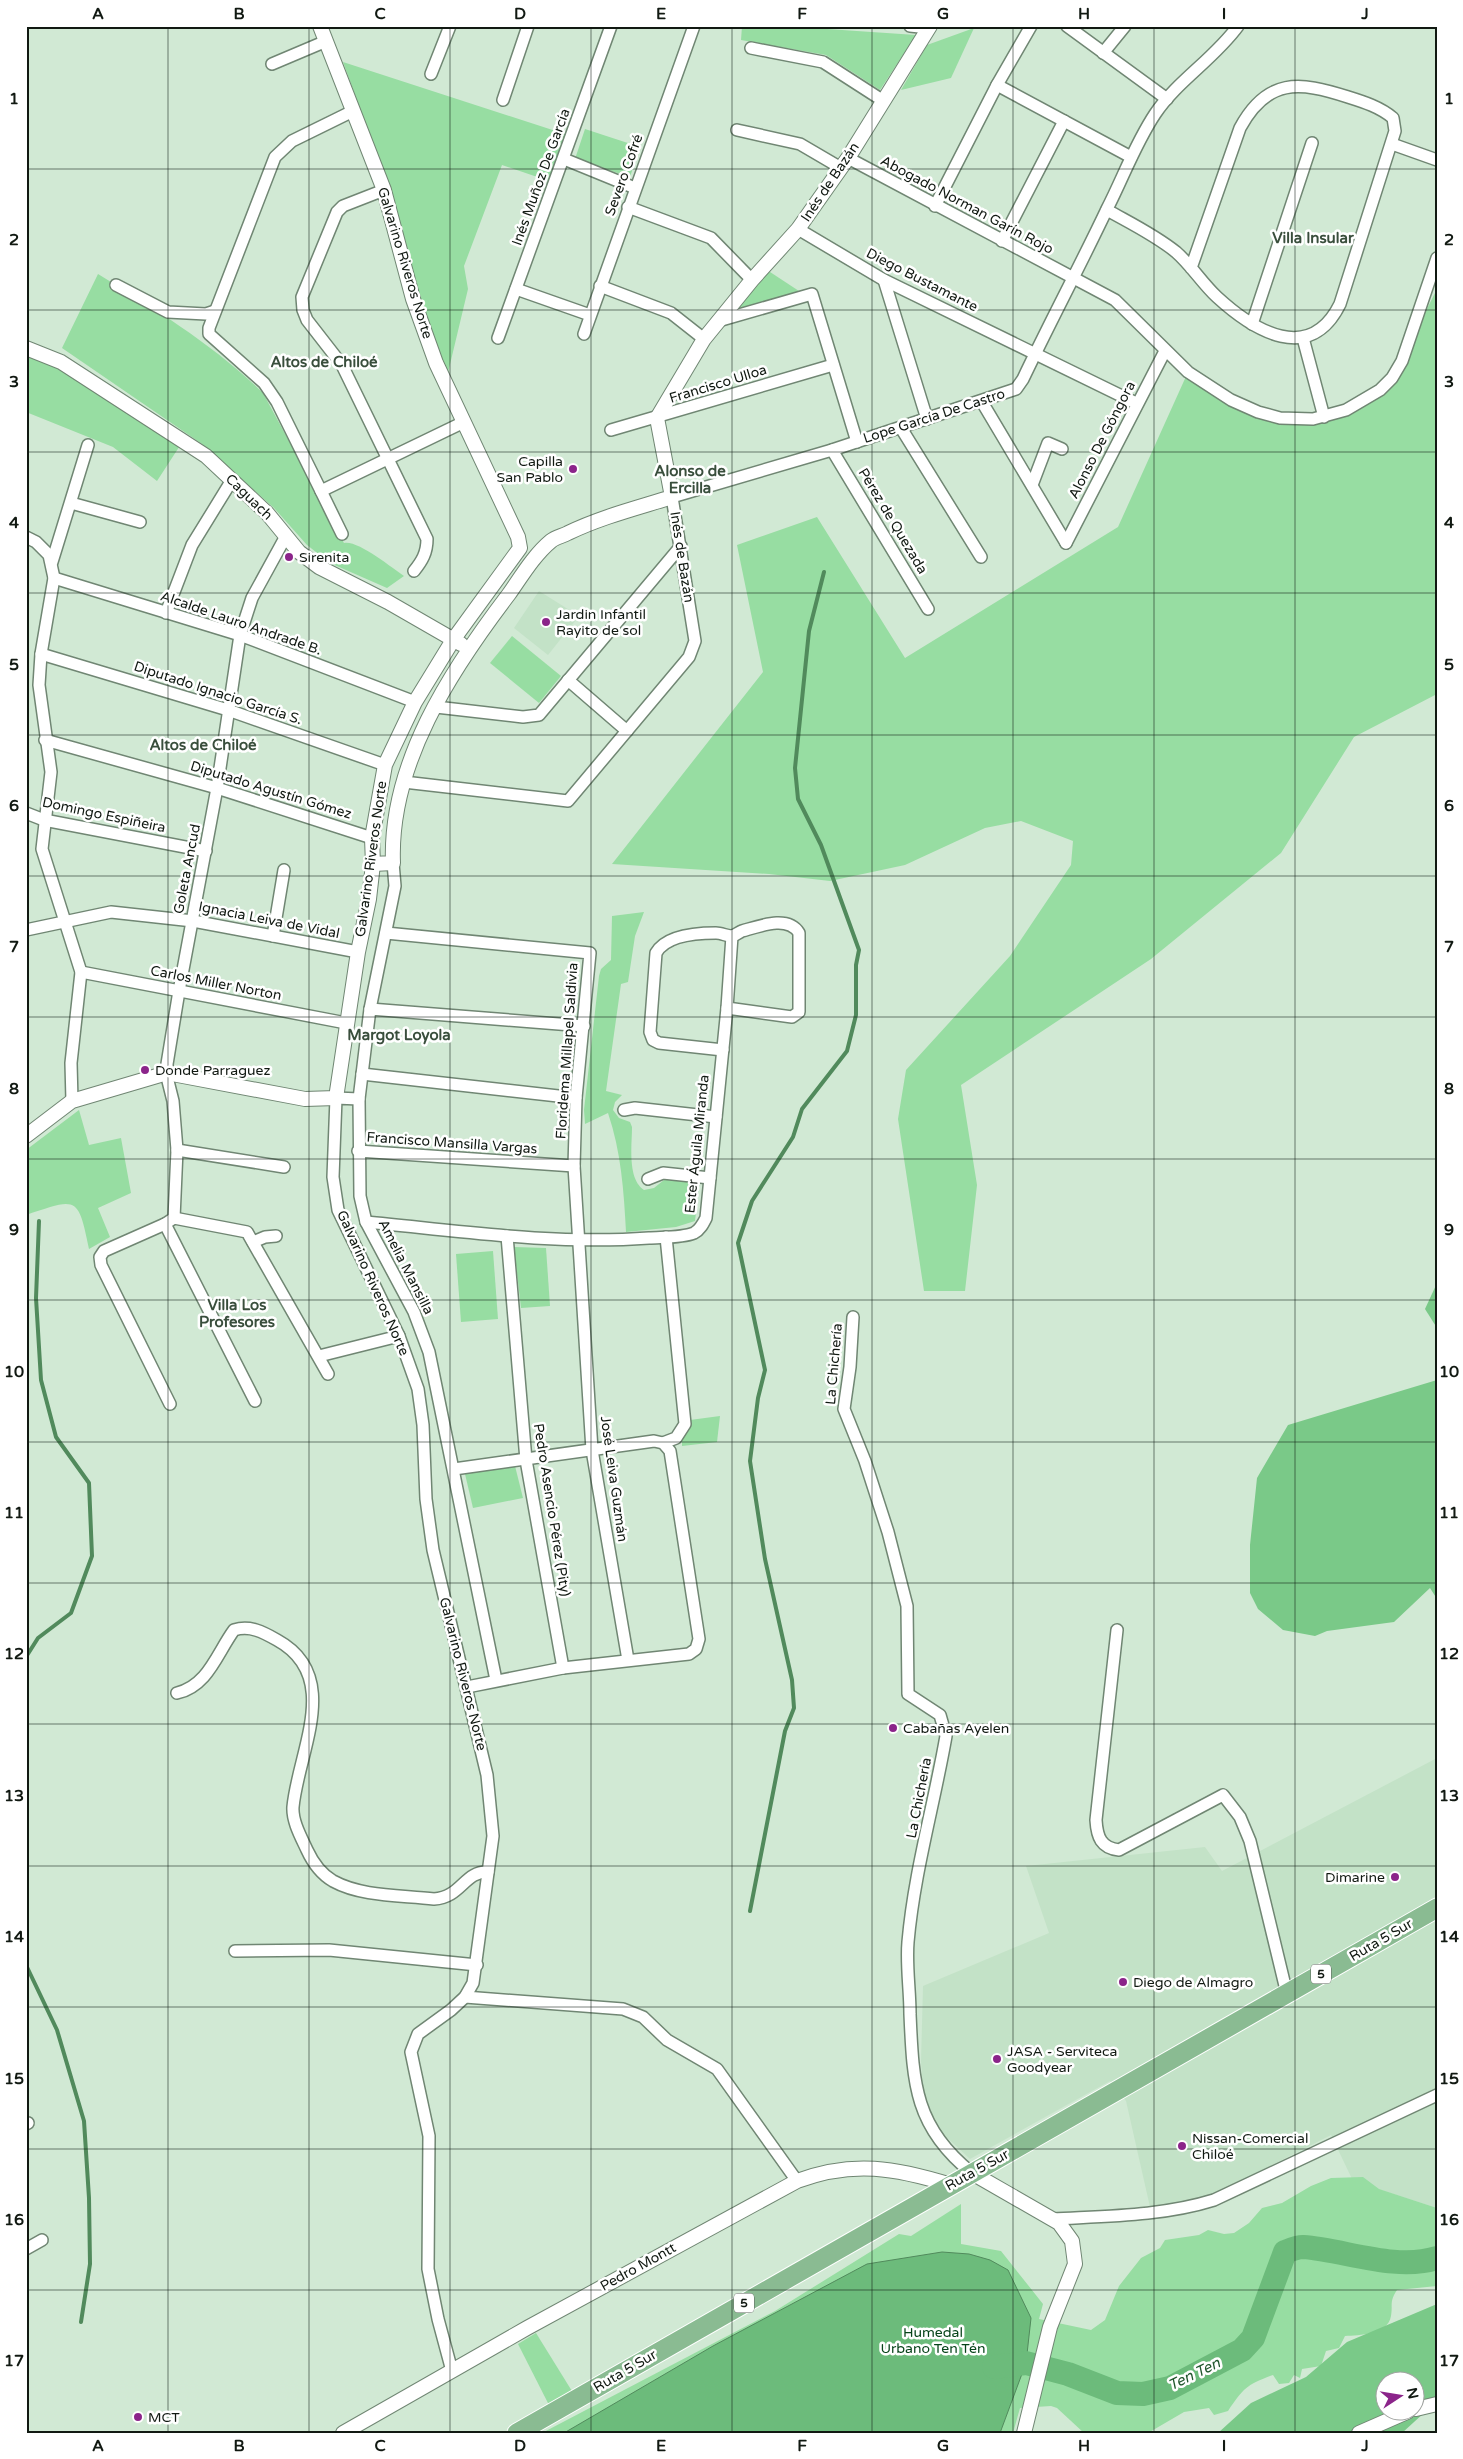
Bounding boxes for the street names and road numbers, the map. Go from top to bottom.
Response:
street label: Inés Muñoz De García [508,106,574,248]
street label: Severo Cofré [601,132,647,218]
street label: Inés de Bazán [797,139,863,225]
street label: Abogado Norman Garín Rojo [878,152,1056,258]
street label: Galvarino Riveros Norte [374,185,436,341]
street label: Diego Bustamante [863,244,981,316]
street label: Francisco Ulloa [667,361,769,407]
street label: Alonso De Góngora [1065,378,1139,502]
street label: Lope García De Castro [861,385,1007,447]
street label: Pérez de Quezada [855,465,931,577]
street label: Caguach [222,470,276,524]
street label: Inés de Bazán [666,510,698,604]
street label: Alcalde Lauro Andrade B. [158,587,324,659]
street label: Diputado Ignacio García S. [132,658,304,728]
street label: Diputado Agustín Gómez [188,757,354,823]
street label: Galvarino Riveros Norte [352,780,390,938]
street label: Domingo Espiñeira [41,794,167,836]
street label: Goleta Ancud [170,823,204,915]
street label: Ignacia Leiva de Vidal [197,898,341,942]
street label: Carlos Miller Norton [149,962,283,1004]
street label: Floridema Millapel Saldivia [552,962,582,1140]
street label: Ester Águila Miranda [681,1074,713,1214]
street label: Francisco Mansilla Vargas [366,1129,538,1157]
street label: Galvarino Riveros Norte [333,1208,413,1358]
street label: Amelia Mansilla [375,1217,437,1317]
street label: La Chichería [822,1322,846,1406]
street label: José Leiva Guzmán [597,1415,631,1543]
street label: Pedro Asencio Pérez (Pity) [530,1422,574,1598]
street label: Galvarino Riveros Norte [436,1596,490,1753]
street label: La Chichería [903,1756,935,1840]
street label: Ruta 5 Sur [1346,1915,1416,1965]
road number: 5 [1311,1965,1331,1984]
street label: Ruta 5 Sur [942,2145,1012,2194]
street label: Pedro Montt [597,2239,679,2295]
road number: 5 [734,2294,754,2312]
street label: Ruta 5 Sur [590,2346,660,2396]

